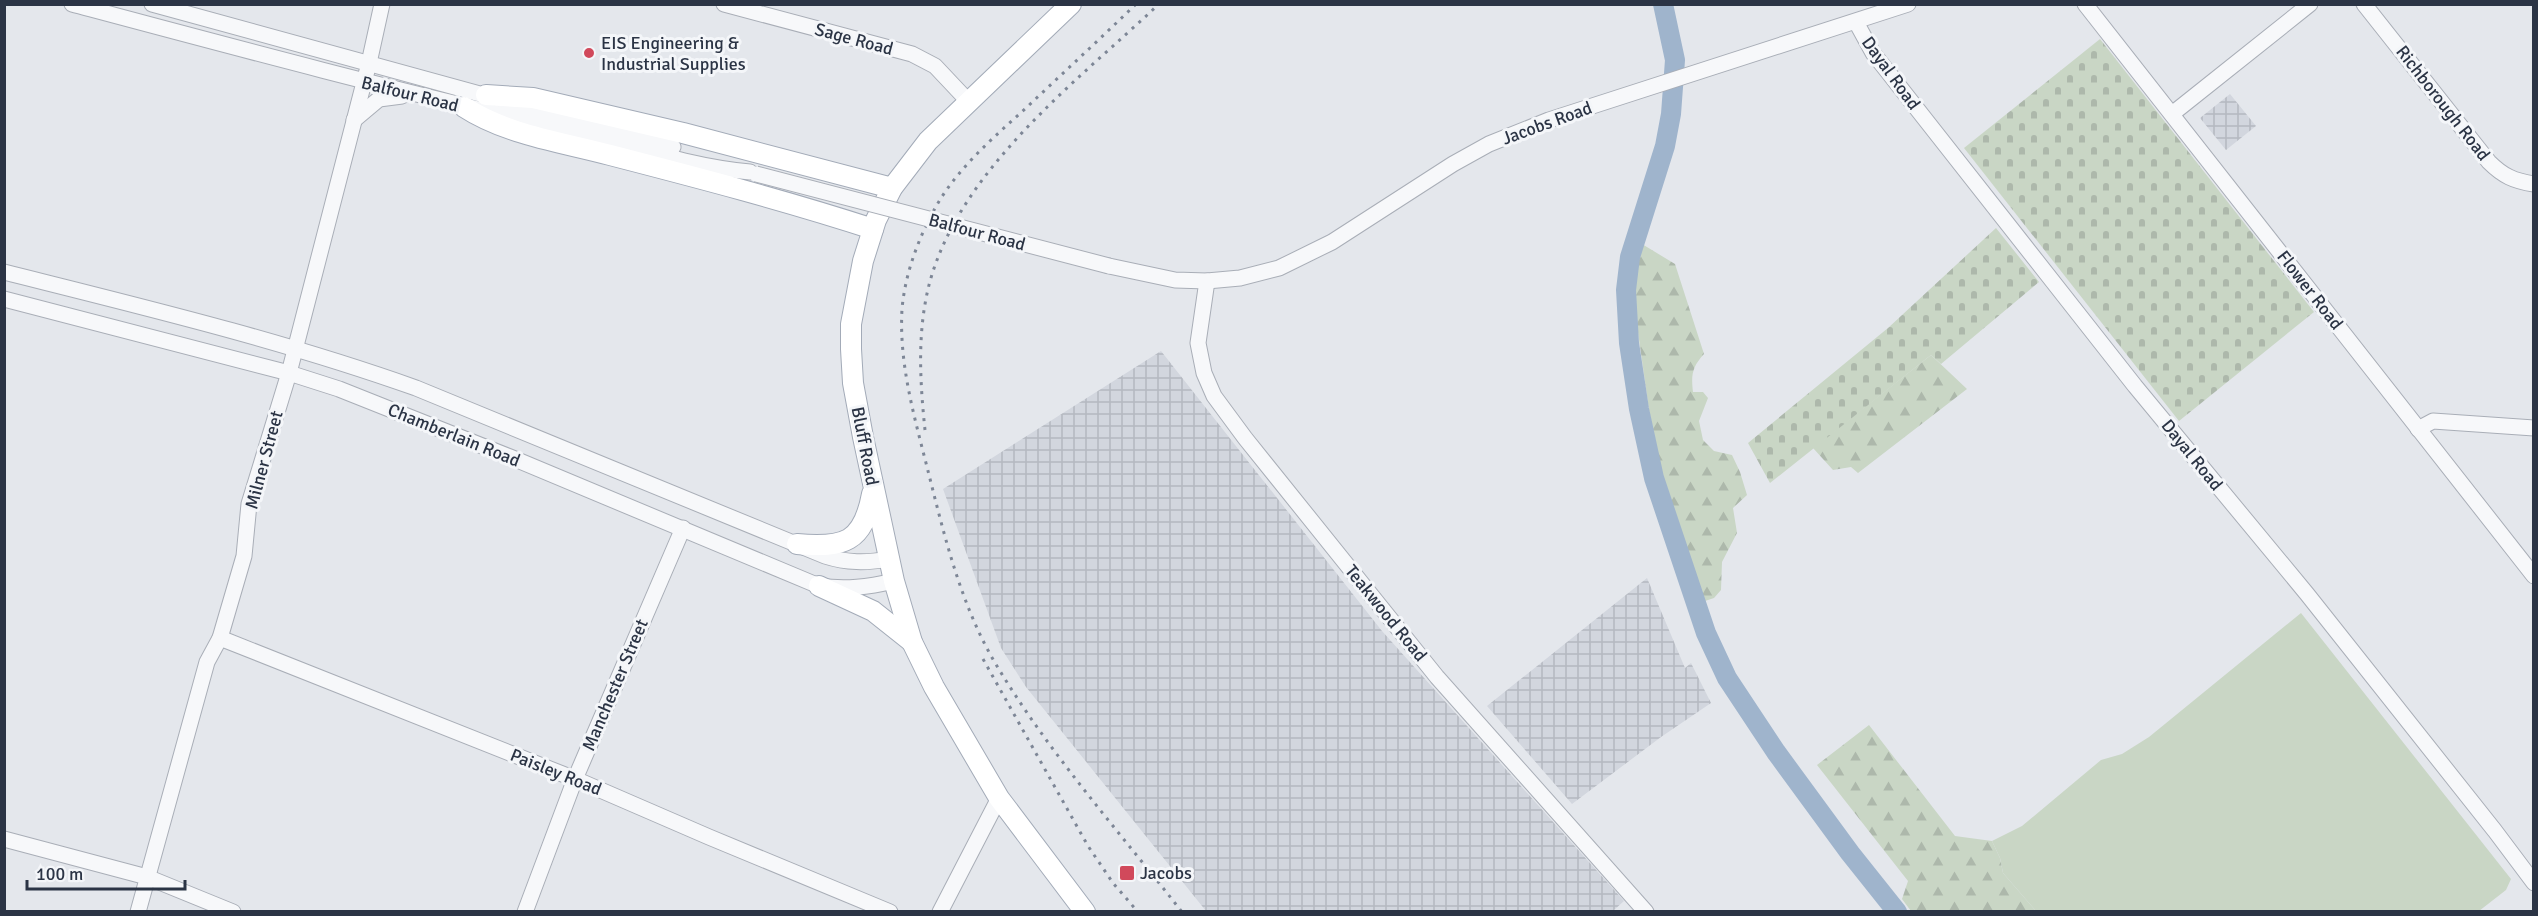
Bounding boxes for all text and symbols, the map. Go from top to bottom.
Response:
street label: Sage Road [812,18,896,60]
place label: EIS Engineering & Industrial Supplies [601,32,746,75]
street label: Dayal Road [1857,32,1925,114]
street label: Richborough Road [2391,41,2495,165]
marker: EIS Engineering & Industrial Supplies [582,46,596,60]
street label: Balfour Road [359,71,461,117]
street label: Jacobs Road [1499,97,1595,149]
street label: Balfour Road [926,209,1028,255]
street label: Flower Road [2272,246,2348,334]
street label: Chamberlain Road [385,398,523,472]
street label: Bluff Road [847,405,883,487]
street label: Milner Street [240,408,288,512]
street label: Dayal Road [2157,415,2227,495]
street label: Teakwood Road [1340,560,1432,666]
street label: Manchester Street [577,616,653,754]
street label: Paisley Road [507,744,605,800]
scale bar [27,853,184,891]
place label: Jacobs [1140,862,1192,884]
text: 100 m [36,863,83,885]
marker: Jacobs [1118,864,1136,882]

